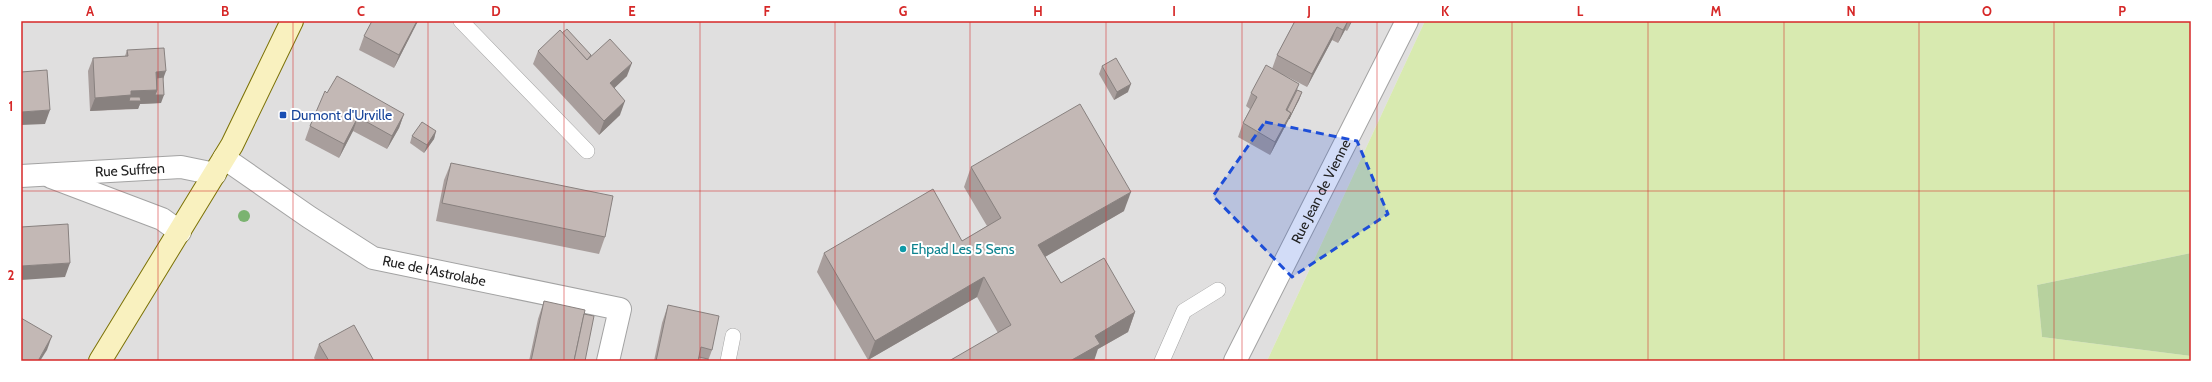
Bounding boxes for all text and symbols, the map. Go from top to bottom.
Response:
text: A [86,3,95,19]
text: B [221,3,229,19]
text: C [357,3,365,19]
text: D [491,3,501,19]
text: E [628,3,636,19]
text: F [764,3,771,19]
text: G [899,3,908,19]
text: H [1033,3,1043,19]
text: I [1172,3,1176,19]
text: J [1306,3,1311,19]
text: K [1441,3,1450,19]
text: L [1577,3,1584,19]
text: M [1711,3,1722,19]
text: N [1846,3,1856,19]
text: O [1982,3,1992,19]
text: P [2118,3,2126,19]
text: 1 [9,98,13,114]
place label: Dumont d'Urville [291,106,392,124]
marker: Dumont d'Urville [278,110,288,120]
street label: Rue Jean de Vienne [1287,136,1355,247]
street label: Rue Suffren [94,159,165,181]
place label: Ehpad Les 5 Sens [911,240,1015,258]
marker: Ehpad Les 5 Sens [898,244,908,254]
street label: Rue de l'Astrolabe [381,251,488,290]
text: 2 [8,267,15,283]

